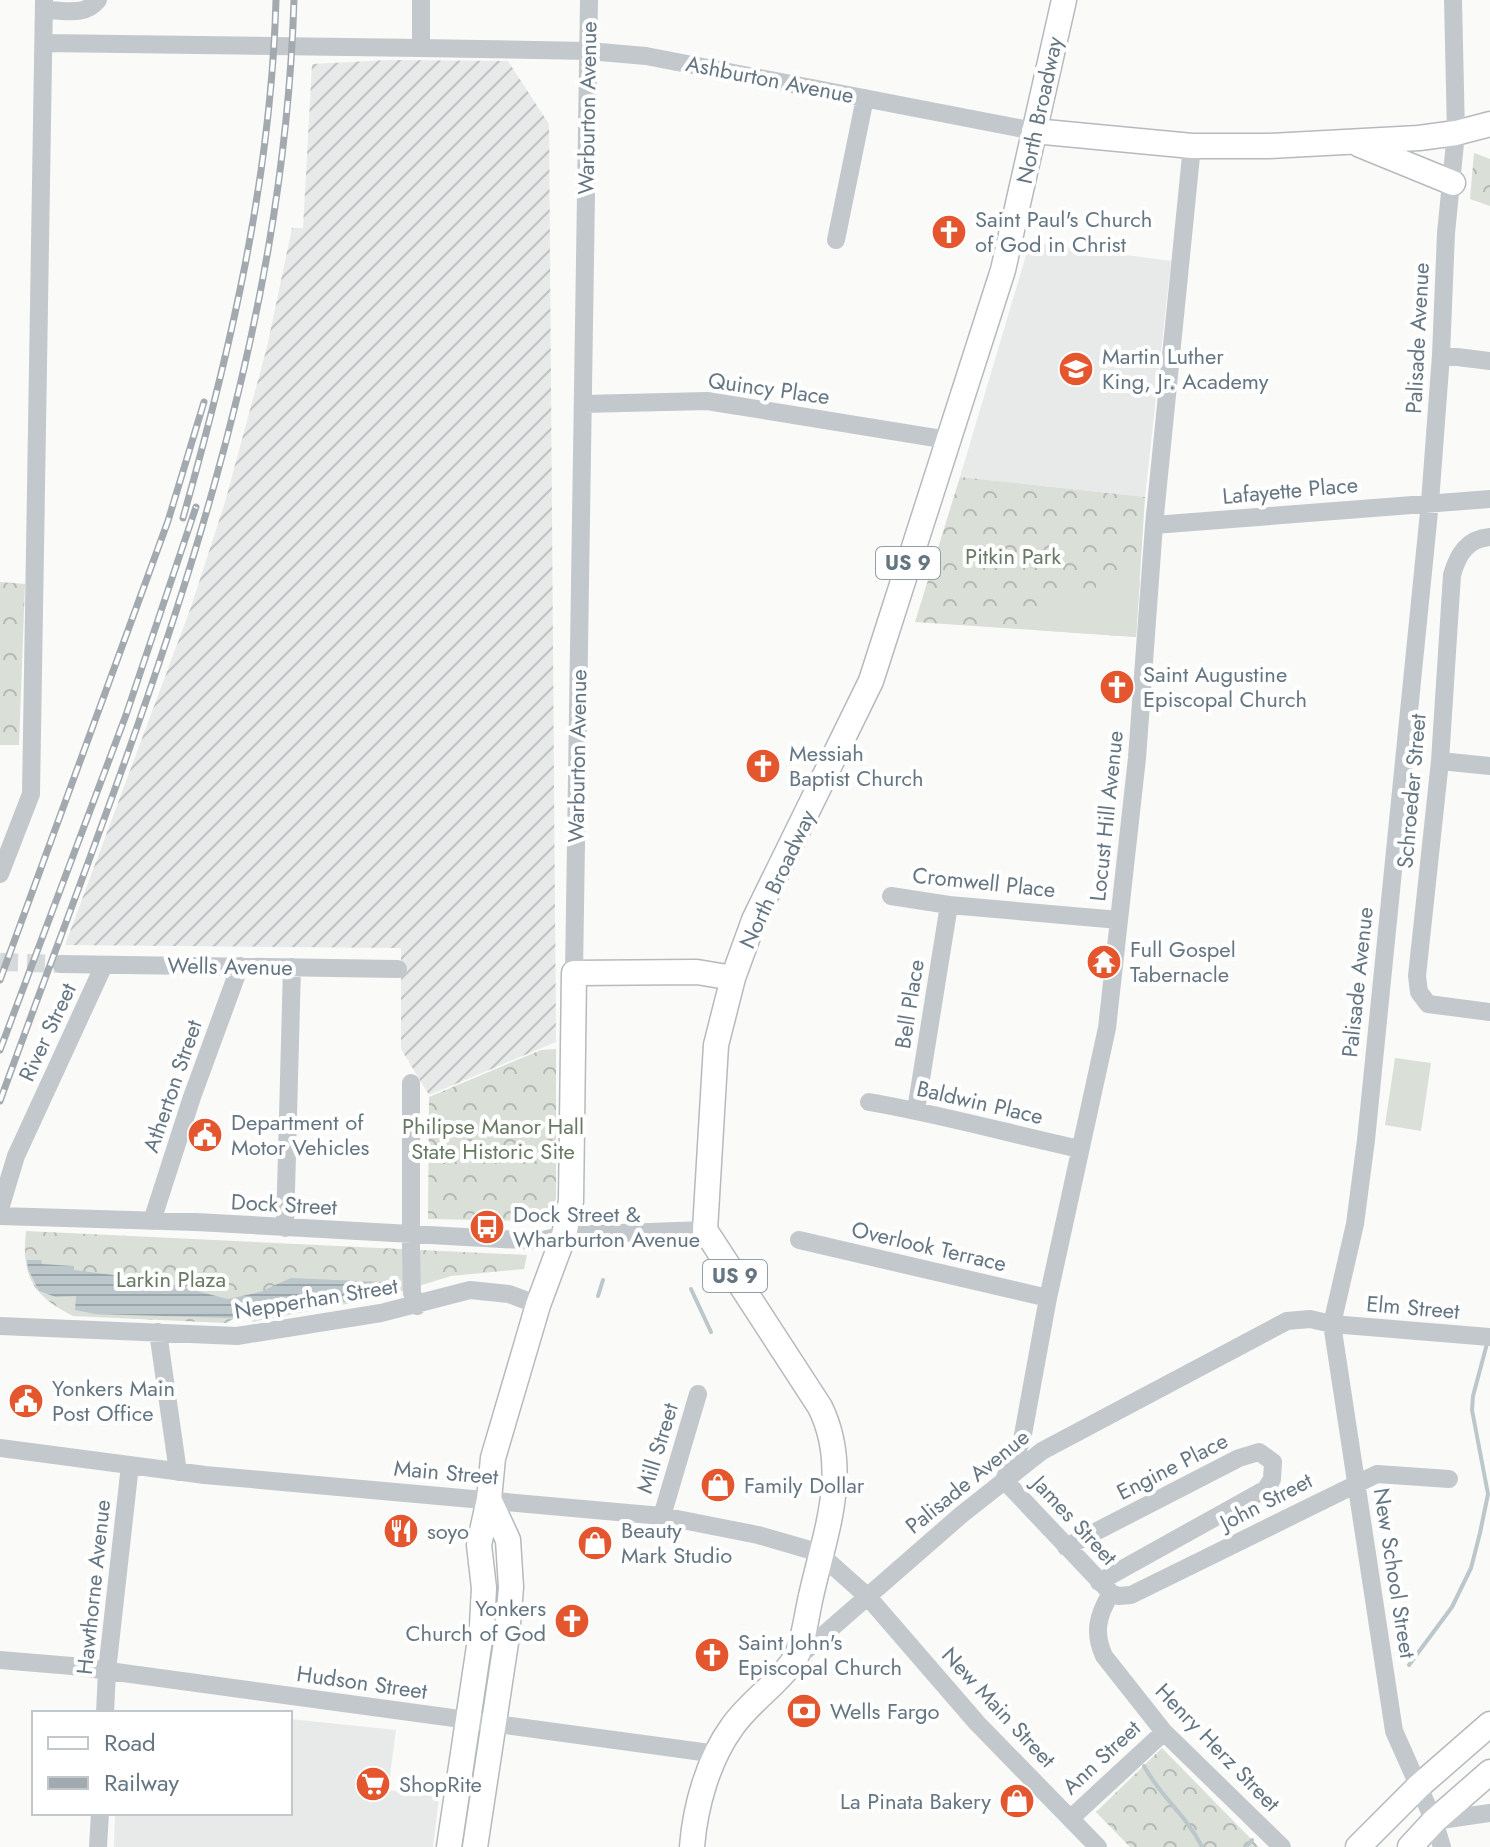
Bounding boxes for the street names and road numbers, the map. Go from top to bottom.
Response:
street label: Warburton Avenue [569,21,605,195]
street label: North Broadway [1008,33,1070,187]
street label: Ashburton Avenue [683,47,857,111]
street label: Palisade Avenue [1397,262,1437,414]
street label: Quincy Place [706,364,832,412]
street label: Lafayette Place [1221,468,1359,512]
road number: US 9 [876,547,940,579]
street label: Warburton Avenue [559,669,595,843]
street label: Schroeder Street [1388,712,1434,870]
street label: Locust Hill Avenue [1081,729,1131,903]
street label: North Broadway [731,804,823,954]
street label: Cromwell Place [911,859,1057,905]
street label: Palisade Avenue [1333,905,1381,1059]
street label: Wells Avenue [167,949,293,983]
street label: Bell Place [886,957,932,1051]
street label: River Street [10,977,84,1087]
street label: Atherton Street [134,1015,210,1157]
street label: Baldwin Place [914,1072,1046,1132]
street label: Dock Street [230,1185,339,1223]
street label: Overlook Terrace [848,1213,1010,1279]
road number: US 9 [703,1260,767,1292]
street label: Nepperhan Street [232,1269,401,1327]
street label: Elm Street [1365,1287,1462,1327]
street label: Mill Street [628,1398,686,1497]
street label: Palisade Avenue [898,1421,1036,1541]
street label: Engine Place [1111,1424,1233,1508]
street label: Main Street [392,1451,500,1493]
street label: John Street [1212,1464,1318,1539]
street label: James Street [1023,1466,1125,1573]
street label: New School Street [1366,1486,1424,1661]
street label: Hawthorne Avenue [68,1498,118,1676]
street label: New Main Street [935,1640,1064,1775]
street label: Hudson Street [295,1657,430,1707]
street label: Henry Herz Street [1148,1676,1288,1819]
street label: Ann Street [1055,1712,1148,1802]

